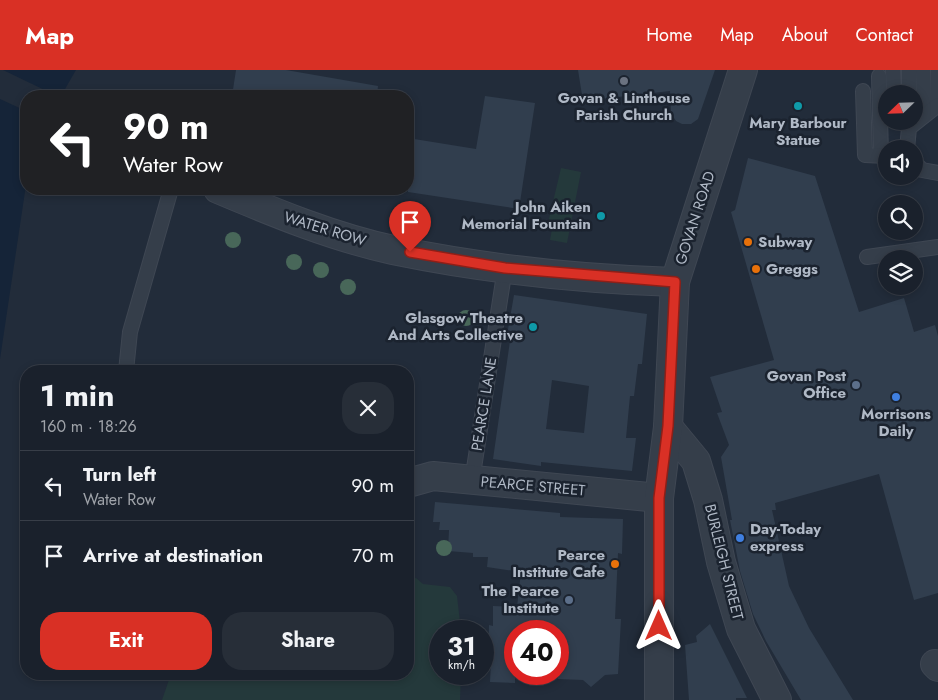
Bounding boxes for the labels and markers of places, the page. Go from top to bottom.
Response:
marker: Govan & Linthouse Parish Church [618,75,630,87]
place label: Govan & Linthouse Parish Church [558,87,691,126]
marker: Mary Barbour Statue [792,100,804,112]
place label: Mary Barbour Statue [749,112,848,151]
place label: John Aiken Memorial Fountain [461,196,591,235]
pin [389,201,431,252]
marker: John Aiken Memorial Fountain [595,210,607,222]
place label: Subway [758,231,812,253]
marker: Subway [742,236,754,248]
place label: Greggs [766,258,818,280]
marker: Greggs [750,263,762,275]
place label: Glasgow Theatre And Arts Collective [387,307,523,346]
marker: Glasgow Theatre And Arts Collective [527,321,539,333]
place label: Govan Post Office [767,365,846,404]
marker: Govan Post Office [850,379,862,391]
marker: Morrisons Daily [890,391,902,403]
place label: Morrisons Daily [861,403,931,442]
place label: Day-Today express [750,518,821,557]
marker: Day-Today express [734,532,746,544]
place label: Pearce Institute Cafe [512,544,605,583]
marker: Pearce Institute Cafe [609,558,621,570]
place label: The Pearce Institute [481,580,559,619]
marker: The Pearce Institute [563,594,575,606]

